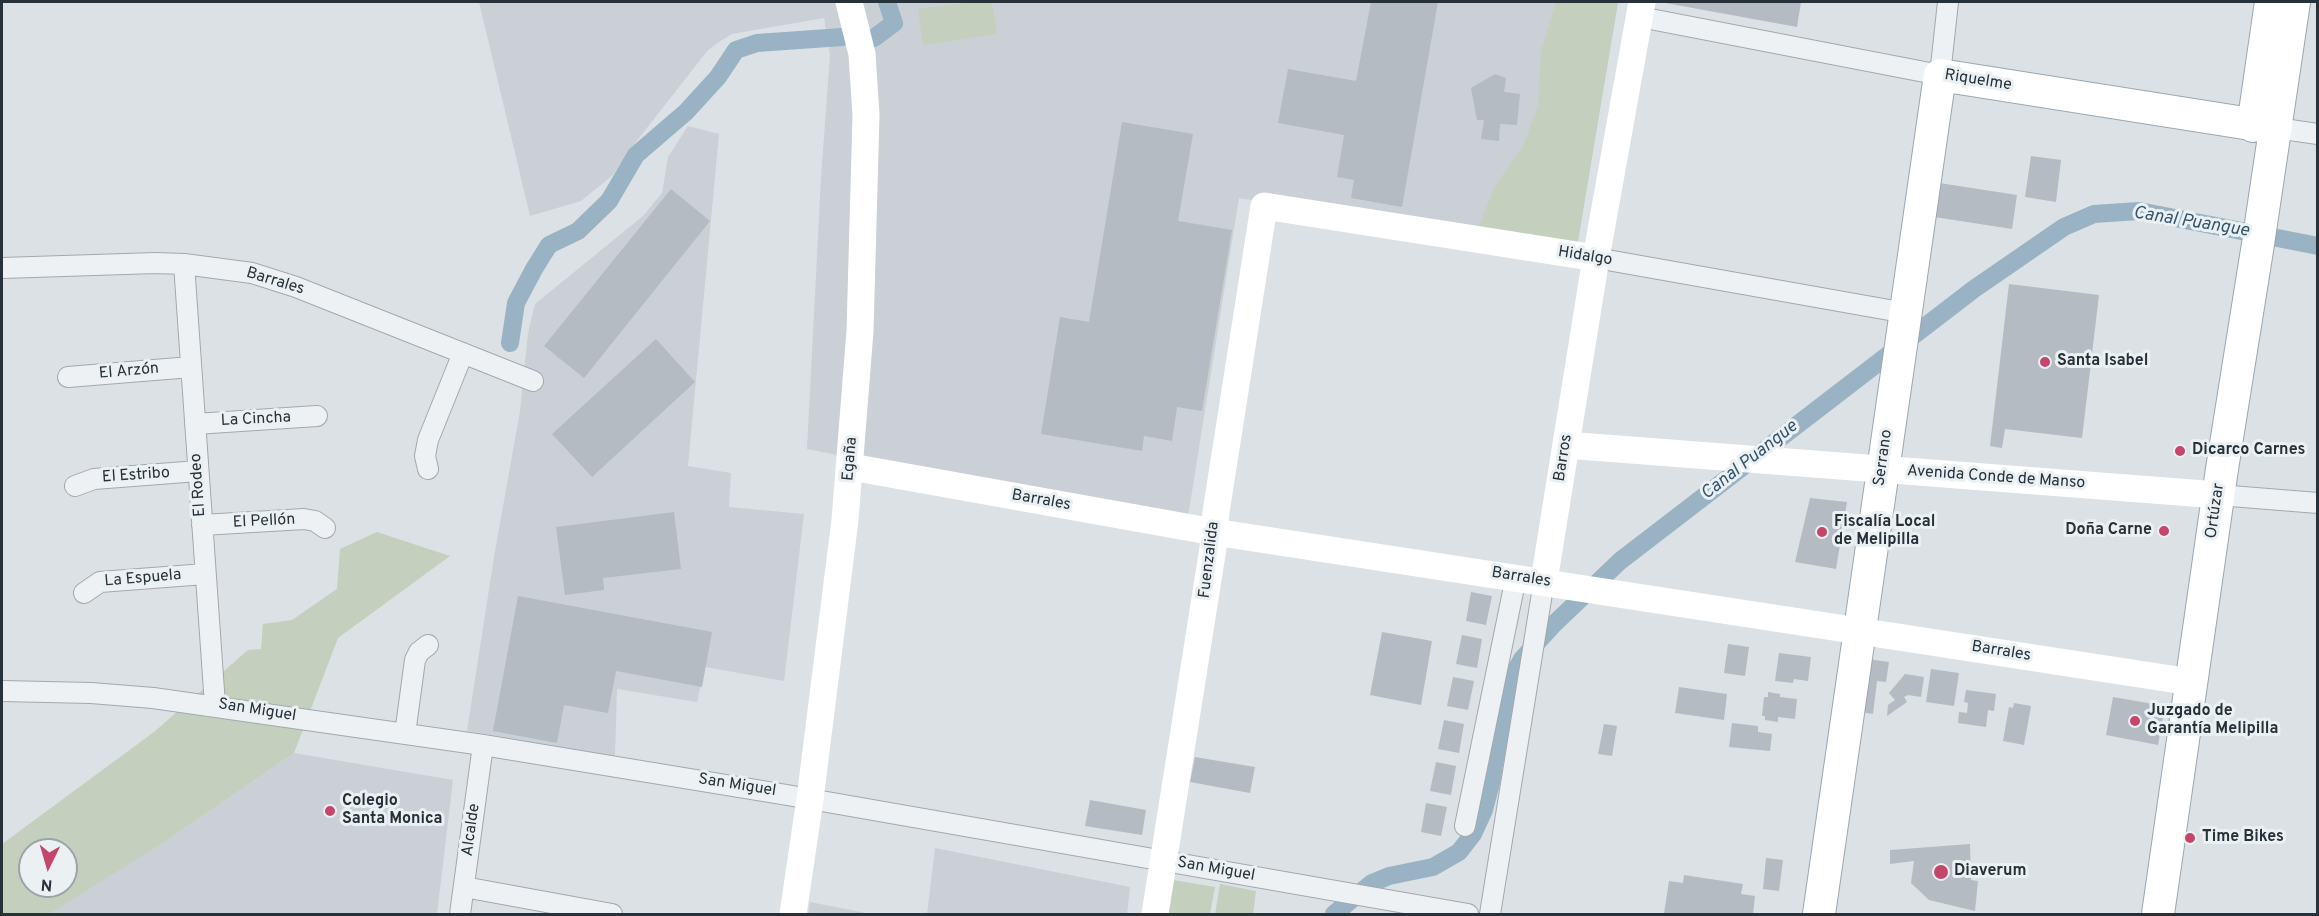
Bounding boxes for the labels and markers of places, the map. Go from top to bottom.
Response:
place label: Santa Isabel [2057,352,2148,372]
marker: Santa Isabel [2038,355,2052,369]
place label: Dicarco Carnes [2192,441,2305,461]
marker: Dicarco Carnes [2173,444,2187,458]
place label: Fiscalía Local de Melipilla [1834,513,1935,551]
place label: Doña Carne [2065,521,2152,541]
marker: Doña Carne [2157,524,2171,538]
marker: Fiscalía Local de Melipilla [1815,525,1829,539]
place label: Juzgado de Garantía Melipilla [2147,702,2278,740]
marker: Juzgado de Garantía Melipilla [2128,714,2142,728]
place label: Colegio Santa Monica [342,792,443,830]
marker: Colegio Santa Monica [323,804,337,818]
place label: Time Bikes [2202,828,2284,848]
marker: Time Bikes [2183,831,2197,845]
place label: Diaverum [1954,862,2027,882]
marker: Diaverum [1932,863,1950,881]

